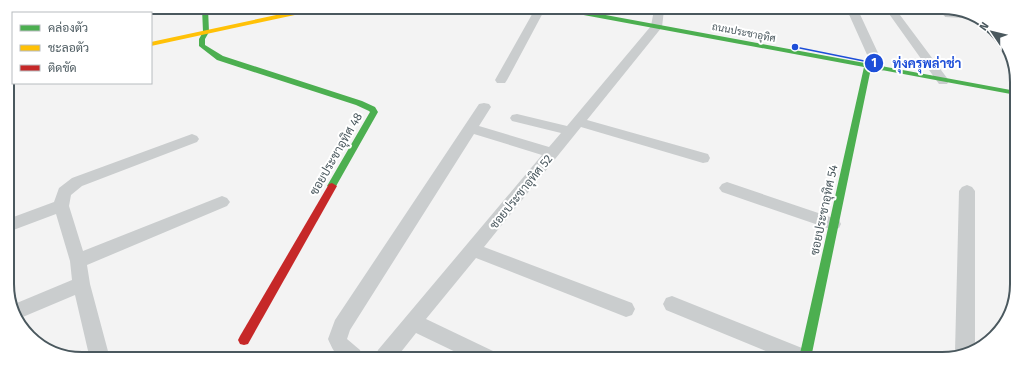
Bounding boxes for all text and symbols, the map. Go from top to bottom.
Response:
legend [12,12,152,84]
north arrow [972,12,1012,52]
text: N [977,20,992,33]
text: คล่องตัว [48,21,88,35]
street label: ถนนประชาอุทิศ [711,21,777,46]
text: ชะลอตัว [48,41,89,55]
callout: ทุ่งครุพล่าช่า [864,51,969,76]
text: 1 [871,56,877,70]
text: ทุ่งครุพล่าช่า [893,56,961,74]
text: ติดขัด [48,61,77,75]
street label: ซอยประชาอุทิศ 48 [307,110,367,199]
street label: ซอยประชาอุทิศ 52 [487,152,557,233]
street label: ซอยประชาอุทิศ 54 [808,163,843,257]

